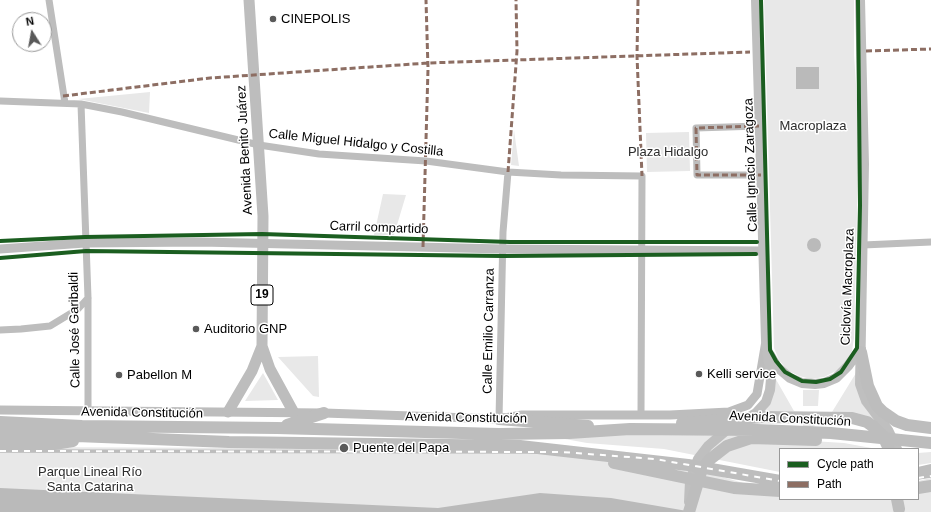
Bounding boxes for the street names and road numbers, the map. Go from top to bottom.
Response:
street label: Avenida Benito Juárez [234,85,256,215]
street label: Calle Ignacio Zaragoza [741,98,761,232]
street label: Calle Miguel Hidalgo y Costilla [268,126,444,160]
street label: Carril compartido [329,218,429,238]
street label: Ciclovía Macroplaza [838,228,858,346]
street label: Calle Emilio Carranza [480,268,498,394]
street label: Calle José Garibaldi [66,272,84,388]
road number: 19 [251,285,273,305]
street label: Avenida Constitución [81,404,203,422]
street label: Avenida Constitución [729,408,851,430]
street label: Avenida Constitución [405,409,527,427]

